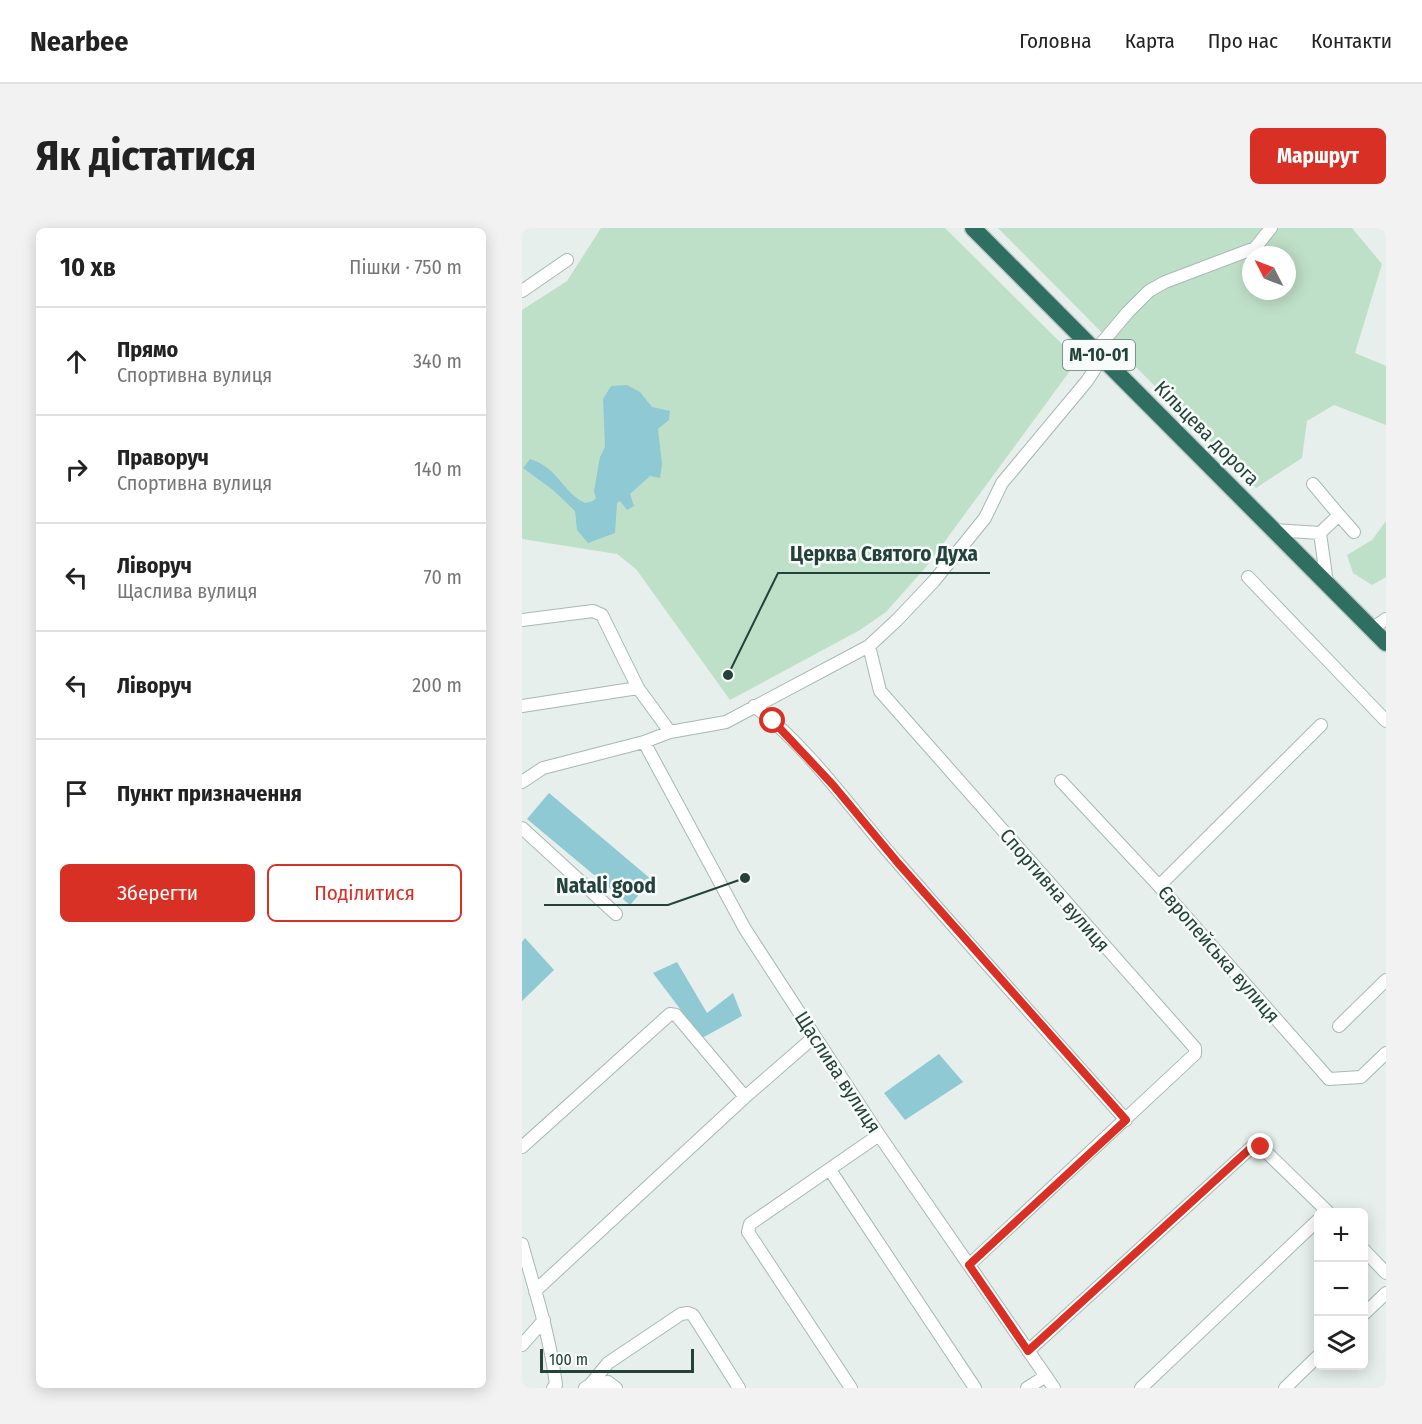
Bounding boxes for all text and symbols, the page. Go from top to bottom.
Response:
text: Nearbee [30,25,129,58]
text: Головна [1019,28,1092,54]
text: Карта [1125,28,1175,54]
text: Про нас [1208,28,1278,54]
text: Контакти [1311,28,1392,54]
button: Маршрут [1250,128,1386,184]
text: Як дістатися [36,131,256,181]
north arrow [1242,246,1296,300]
text: 10 хв [60,252,116,283]
text: Пішки · 750 m [349,255,462,279]
text: Прямо [117,336,178,363]
road number: М-10-01 [1063,340,1135,370]
icon: ahead [60,345,93,378]
text: 340 m [413,349,462,373]
text: Спортивна вулиця [117,363,272,387]
street label: Кільцева дорога [1150,376,1264,490]
text: Праворуч [117,444,209,471]
icon: right [60,453,93,486]
text: 140 m [414,457,462,481]
text: Спортивна вулиця [117,471,272,495]
callout: Церква Святого Духа [778,534,990,573]
text: Церква Святого Духа [790,541,978,567]
text: Ліворуч [117,552,192,579]
icon: left [60,561,93,594]
text: 70 m [424,565,462,589]
text: Щаслива вулиця [117,579,257,603]
icon: left [60,669,93,702]
text: Ліворуч [117,672,192,699]
text: 200 m [412,673,462,697]
route start [759,707,785,733]
icon: arrive [60,777,93,810]
text: Пункт призначення [117,780,302,807]
street label: Спортивна вулиця [995,824,1115,956]
button: Зберегти [60,864,255,922]
button: Поділитися [267,864,462,922]
callout: Natali good [544,866,668,905]
text: Natali good [556,873,656,899]
street label: Європейська вулиця [1153,881,1285,1027]
street label: Щаслива вулиця [790,1007,886,1137]
route end [1247,1133,1273,1159]
map controls [1314,1208,1368,1370]
button: + [1314,1208,1368,1262]
button: − [1314,1262,1368,1316]
button: layers [1314,1316,1368,1370]
scale bar [540,1346,694,1374]
text: 100 m [549,1350,588,1369]

